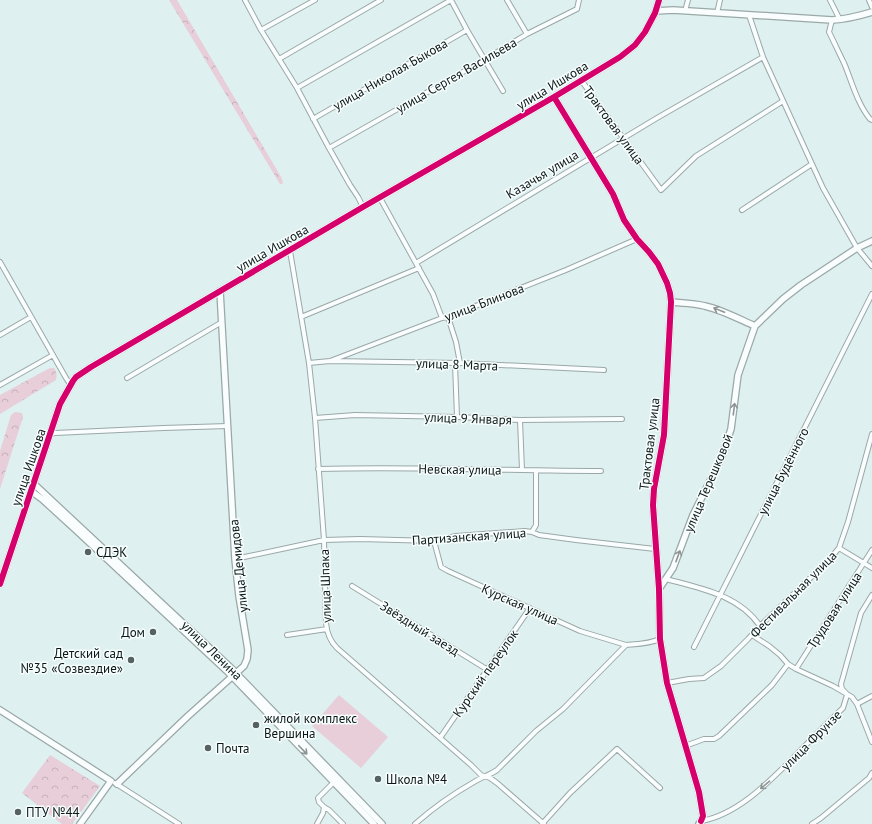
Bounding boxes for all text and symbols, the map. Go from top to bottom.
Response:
street label: улица Сергея Васильева [393,34,520,117]
street label: улица Николая Быкова [330,35,451,114]
street label: улица Ишкова [513,57,591,114]
street label: Трактовая улица [579,83,648,168]
street label: Казачья улица [503,146,582,203]
street label: улица Ишкова [233,221,312,276]
street label: улица Блинова [442,279,527,326]
one-way arrow [713,306,725,314]
street label: улица 8 Марта [416,355,498,374]
street label: Трактовая улица [635,397,664,491]
one-way arrow [730,403,738,416]
street label: улица 9 Января [424,408,512,429]
street label: улица Будённого [754,425,813,518]
street label: улица Ишкова [7,426,50,508]
street label: улица Терешковой [680,431,737,535]
street label: Невская улица [418,460,502,479]
street label: улица Демидова [225,518,252,613]
street label: Партизанская улица [411,524,527,549]
place label: СДЭК [96,544,127,561]
marker: СДЭК [83,547,93,557]
street label: Фестивальная улица [746,547,840,641]
street label: улица Шпака [316,549,335,623]
one-way arrow [674,550,682,562]
street label: Трудовая улица [803,569,866,652]
street label: Курская улица [479,580,561,629]
street label: Звёздный заезд [377,597,463,660]
street label: улица Ленина [177,617,246,684]
place label: Дом [121,624,145,641]
street label: Курский переулок [449,625,522,720]
marker: Дом [148,627,158,637]
place label: Детский сад №35 «Созвездие» [20,645,123,677]
marker: Детский сад №35 «Созвездие» [126,655,136,665]
street label: улица Фрунзе [777,706,845,774]
place label: жилой комплекс Вершина [264,710,357,742]
marker: жилой комплекс Вершина [251,720,261,730]
place label: Почта [216,740,250,757]
marker: Почта [203,743,213,753]
one-way arrow [298,745,307,755]
place label: Школа №4 [386,771,447,788]
marker: Школа №4 [373,774,383,784]
one-way arrow [759,780,770,789]
place label: ПТУ №44 [26,804,80,821]
marker: ПТУ №44 [13,807,23,817]

